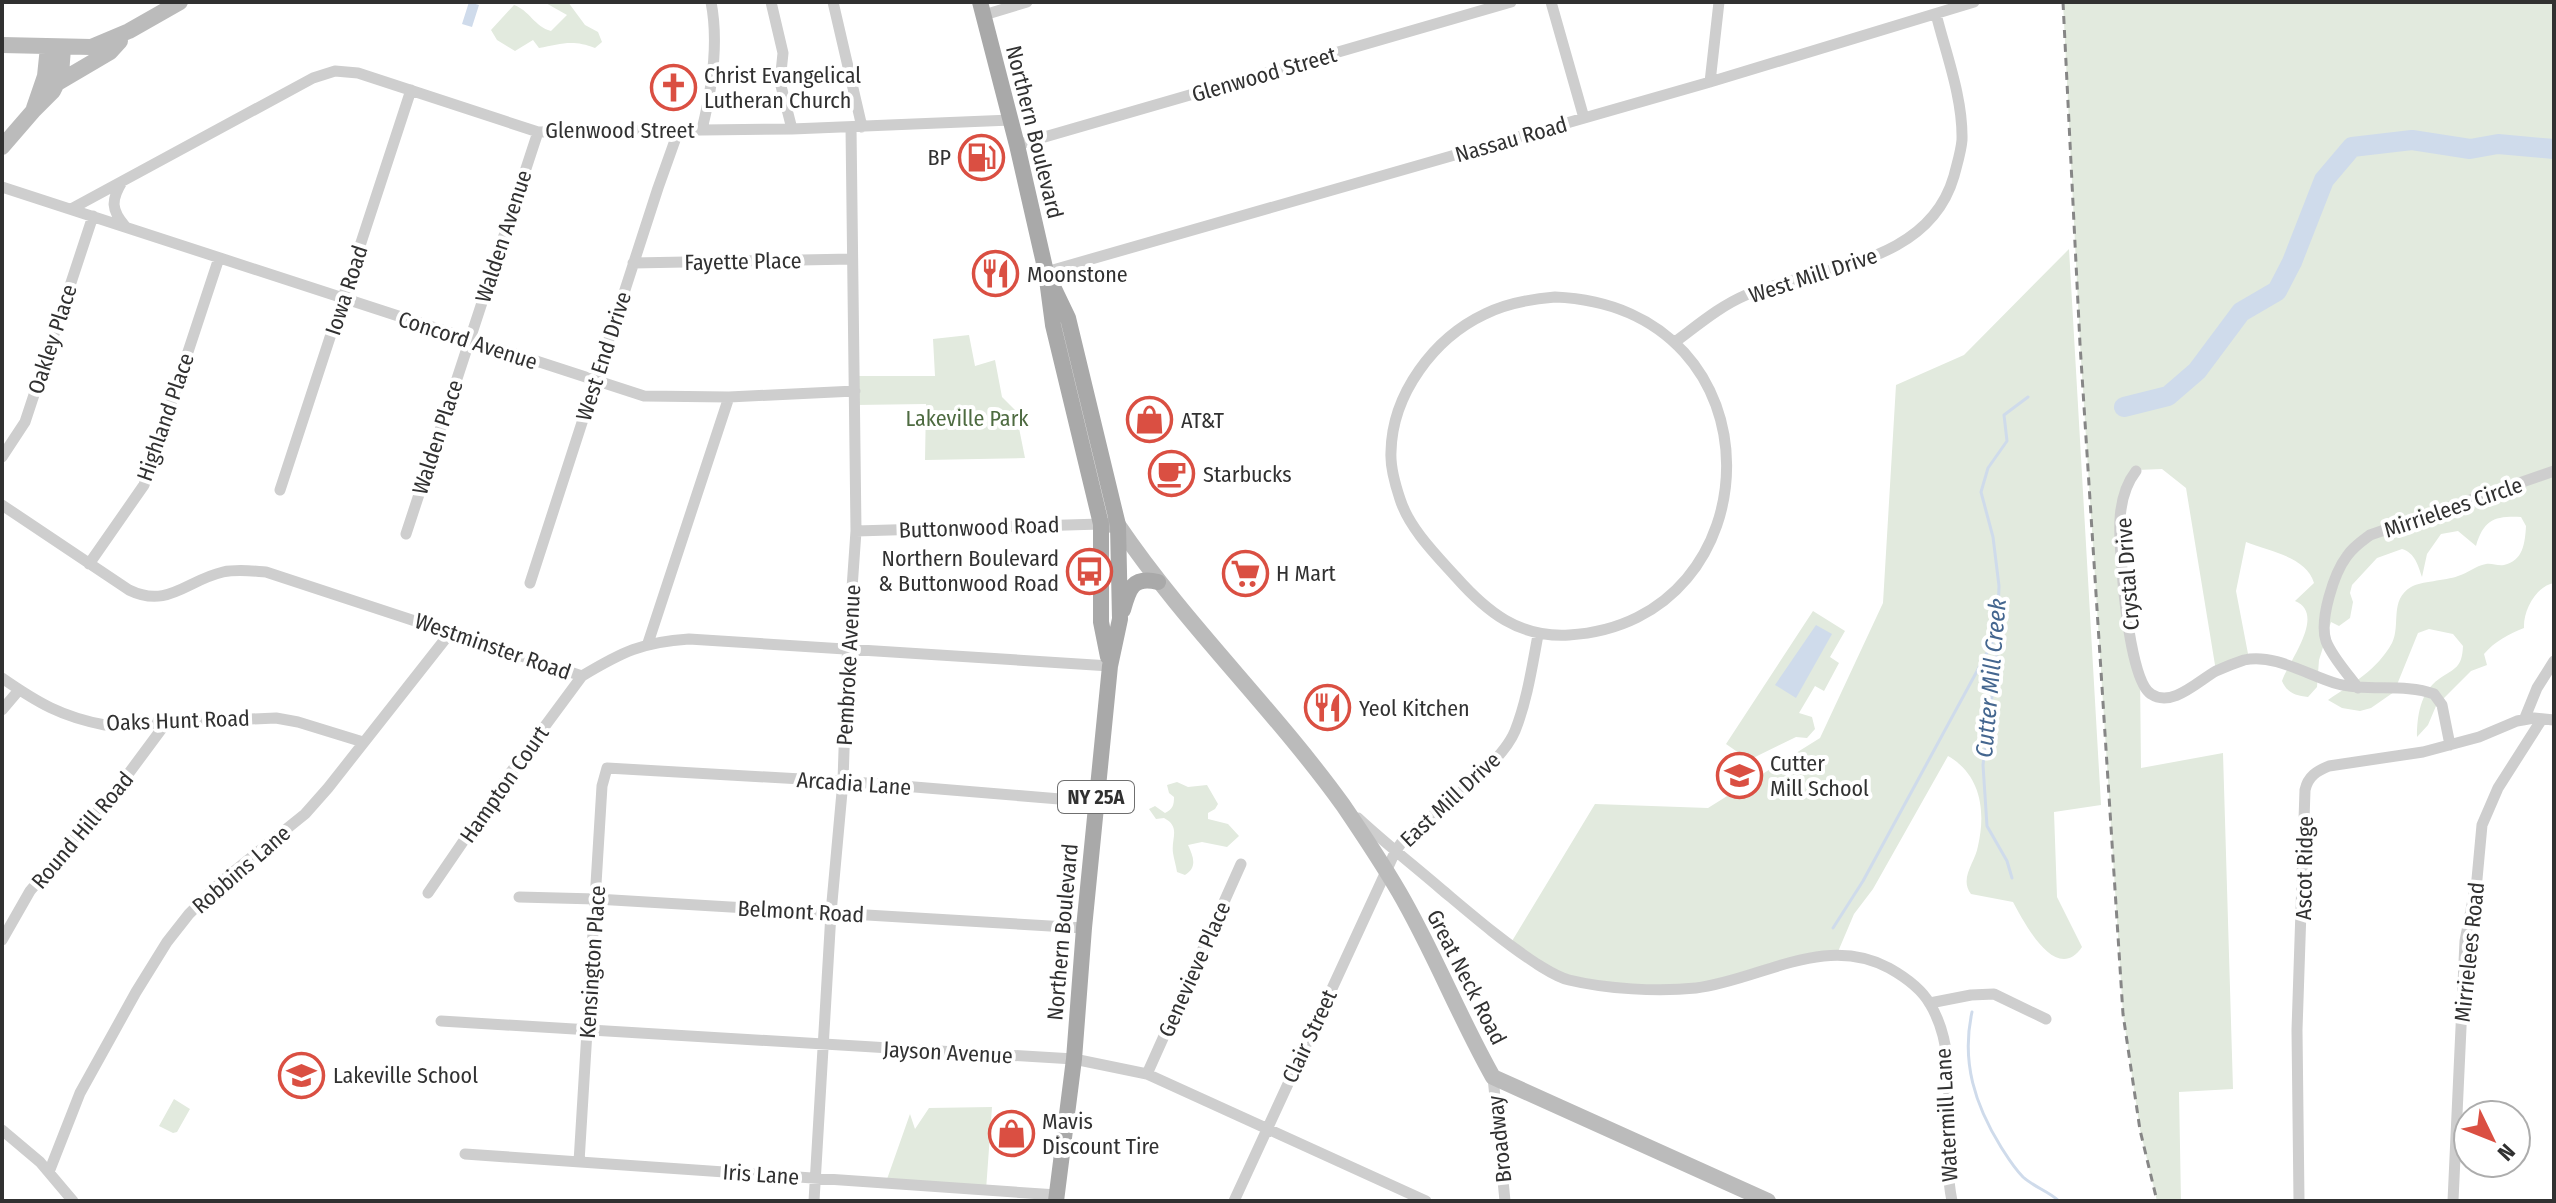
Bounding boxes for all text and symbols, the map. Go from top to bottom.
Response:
street label: Glenwood Street [1189,41,1340,108]
street label: Northern Boulevard [1000,43,1069,221]
place label: Christ Evangelical Lutheran Church [704,62,861,114]
church icon: Christ Evangelical Lutheran Church [649,64,697,112]
street label: Nassau Road [1452,111,1570,168]
street label: Glenwood Street [545,117,695,144]
fuel station icon: BP [958,133,1006,181]
place label: BP [927,144,951,171]
street label: Walden Avenue [469,167,538,306]
street label: Iowa Road [319,242,374,339]
street label: West Mill Drive [1746,242,1881,309]
street label: Fayette Place [684,247,802,276]
restaurant icon: Moonstone [972,250,1020,298]
place label: Moonstone [1027,261,1128,288]
street label: Oakley Place [22,281,83,397]
street label: West End Drive [570,288,637,424]
street label: Concord Avenue [395,305,541,376]
street label: Highland Place [131,350,200,485]
street label: Walden Place [406,376,469,498]
shop icon: AT&T [1126,396,1174,444]
park label: Lakeville Park [905,405,1029,432]
place label: AT&T [1181,407,1225,434]
cafe icon: Starbucks [1148,450,1196,498]
place label: Starbucks [1203,461,1292,488]
street label: Mirrielees Circle [2380,471,2526,544]
street label: Buttonwood Road [898,511,1060,544]
street label: Crystal Drive [2110,517,2145,631]
place label: Northern Boulevard & Buttonwood Road [878,545,1059,597]
bus stop icon: Northern Boulevard & Buttonwood Road [1066,547,1114,595]
supermarket icon: H Mart [1221,549,1269,597]
place label: H Mart [1276,560,1337,587]
street label: Pembroke Avenue [831,584,866,746]
water label: Cutter Mill Creek [1970,597,2012,759]
street label: Westminster Road [411,607,574,686]
restaurant icon: Yeol Kitchen [1304,684,1352,732]
place label: Yeol Kitchen [1359,695,1470,722]
street label: Oaks Hunt Road [106,705,250,736]
street label: Hampton Court [454,720,555,848]
street label: East Mill Drive [1395,746,1506,853]
place label: Cutter Mill School [1770,750,1869,802]
school or university icon: Cutter Mill School [1715,752,1763,800]
street label: Round Hill Road [26,766,139,894]
street label: Arcadia Lane [796,766,912,801]
road number: NY 25A [1058,781,1134,813]
street label: Ascot Ridge [2290,816,2319,920]
street label: Robbins Lane [187,819,296,919]
street label: Northern Boulevard [1041,842,1084,1022]
street label: Mirrielees Road [2449,881,2490,1023]
street label: Kensington Place [574,885,611,1040]
street label: Belmont Road [737,895,865,928]
street label: Genevieve Place [1153,897,1236,1041]
street label: Great Neck Road [1421,905,1512,1049]
street label: Clair Street [1276,985,1343,1087]
street label: Jayson Avenue [882,1036,1014,1069]
street label: Watermill Lane [1930,1047,1963,1183]
school or university icon: Lakeville School [278,1051,326,1099]
place label: Lakeville School [333,1062,478,1089]
street label: Broadway [1481,1094,1517,1184]
north arrow [2452,1099,2532,1179]
place label: Mavis Discount Tire [1042,1108,1159,1160]
shop icon: Mavis Discount Tire [987,1110,1035,1158]
text: N [2492,1138,2521,1166]
street label: Iris Lane [722,1158,800,1191]

